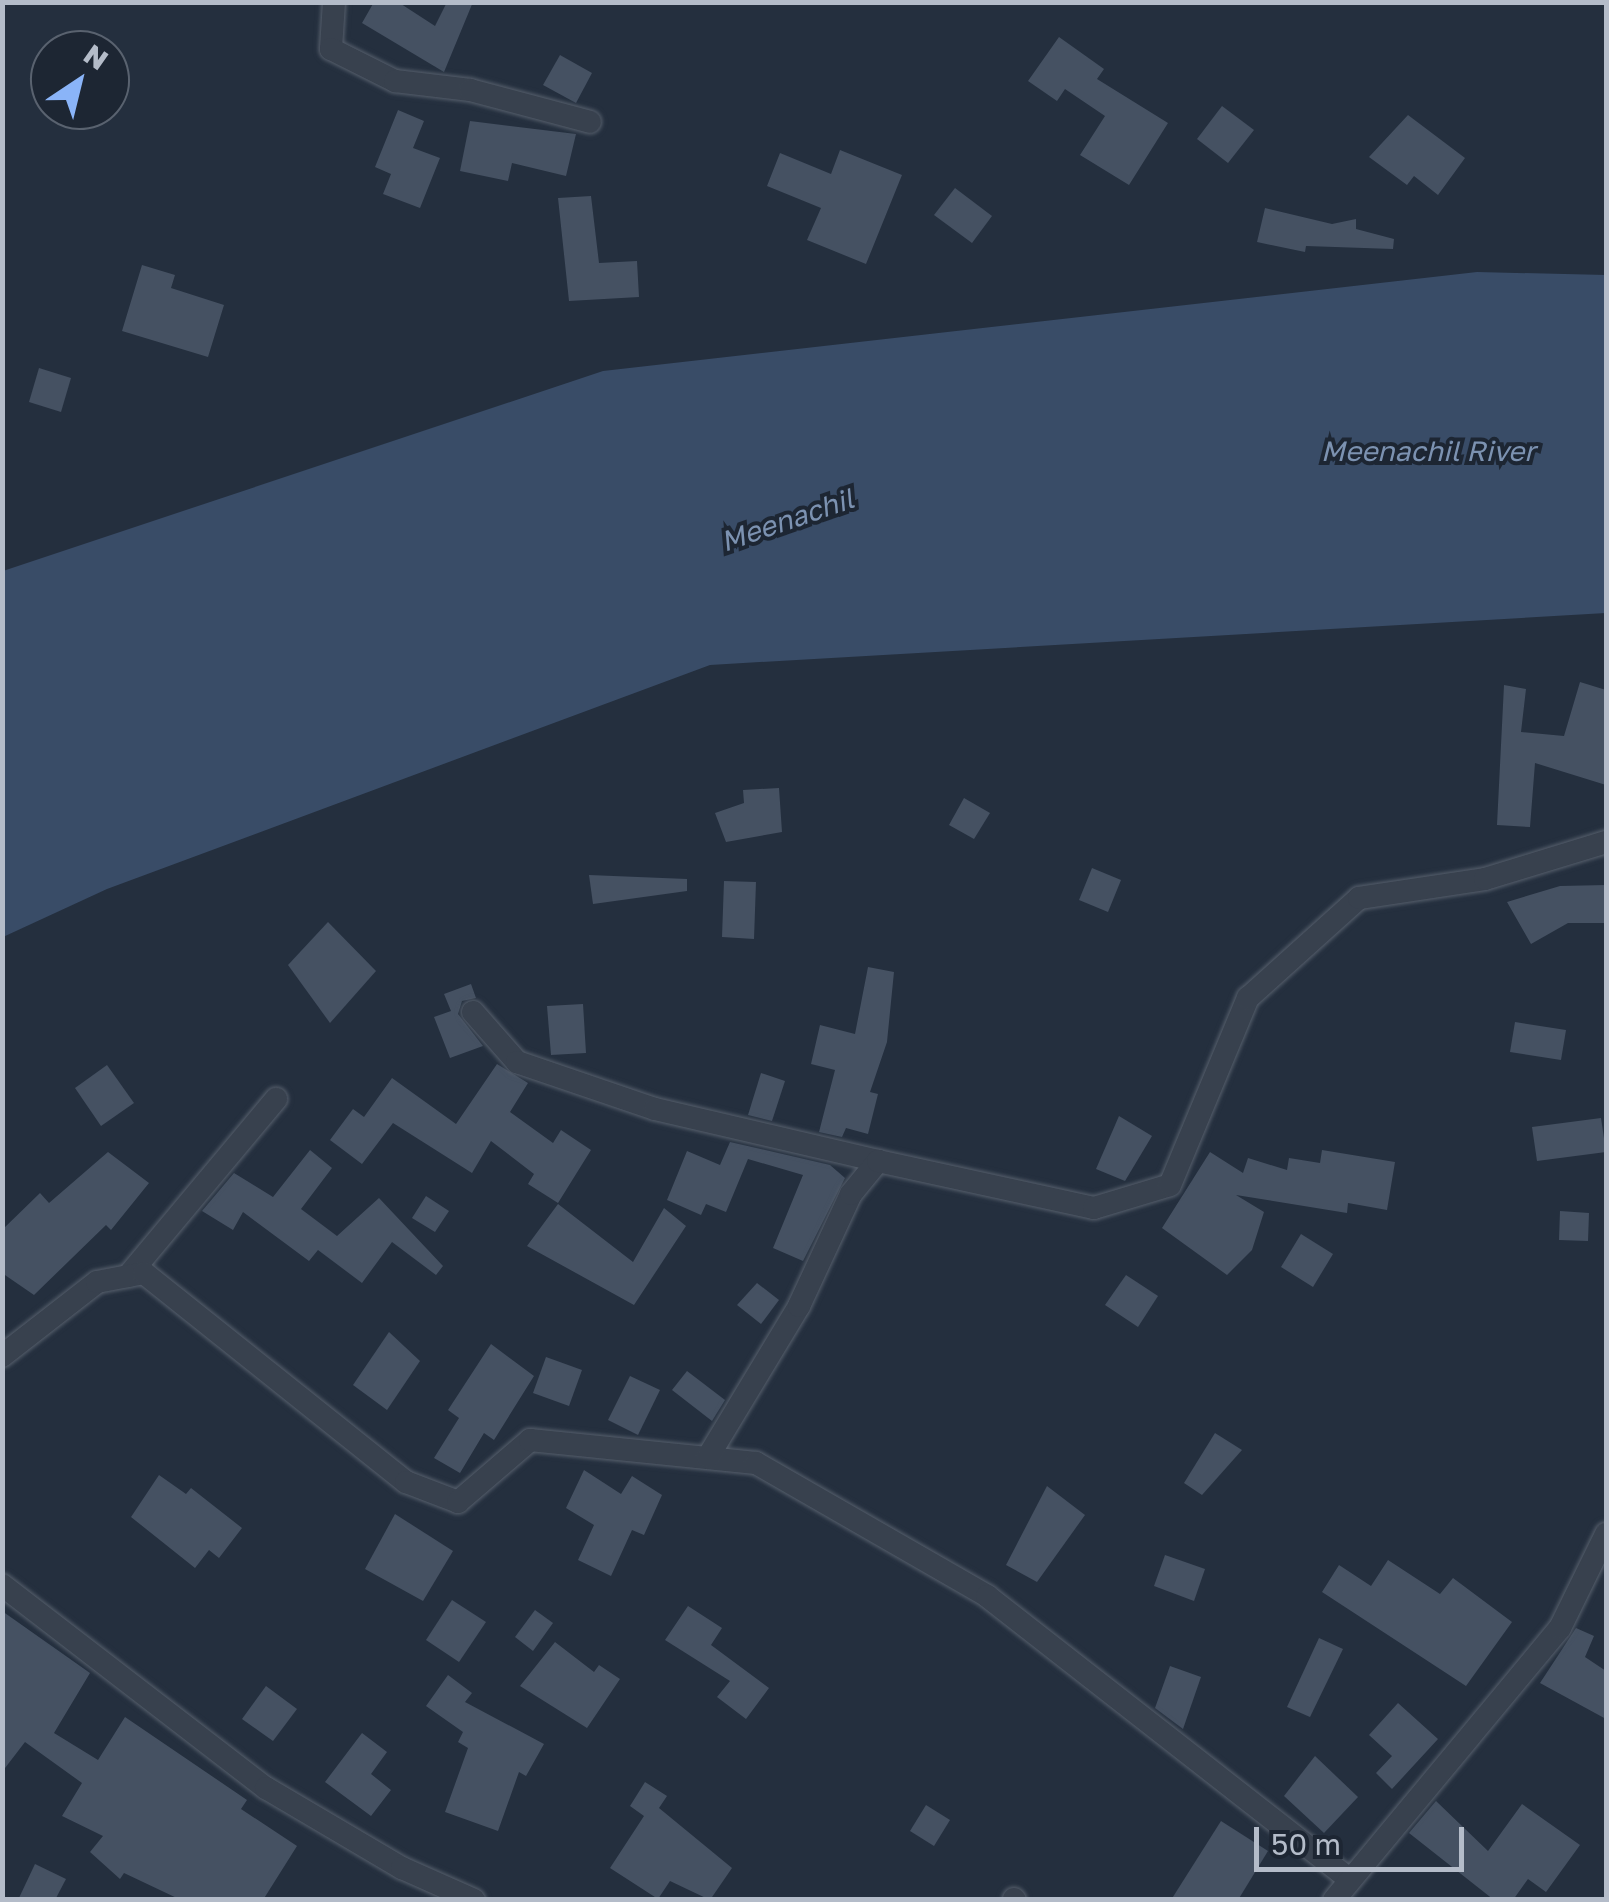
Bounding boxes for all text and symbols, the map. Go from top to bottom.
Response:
north arrow [30,30,130,130]
text: N [78,37,115,76]
water label: Meenachil River [1321,434,1535,468]
water label: Meenachil [716,482,858,558]
scale bar [1259,1807,1469,1869]
text: 50 m [1271,1826,1341,1862]

